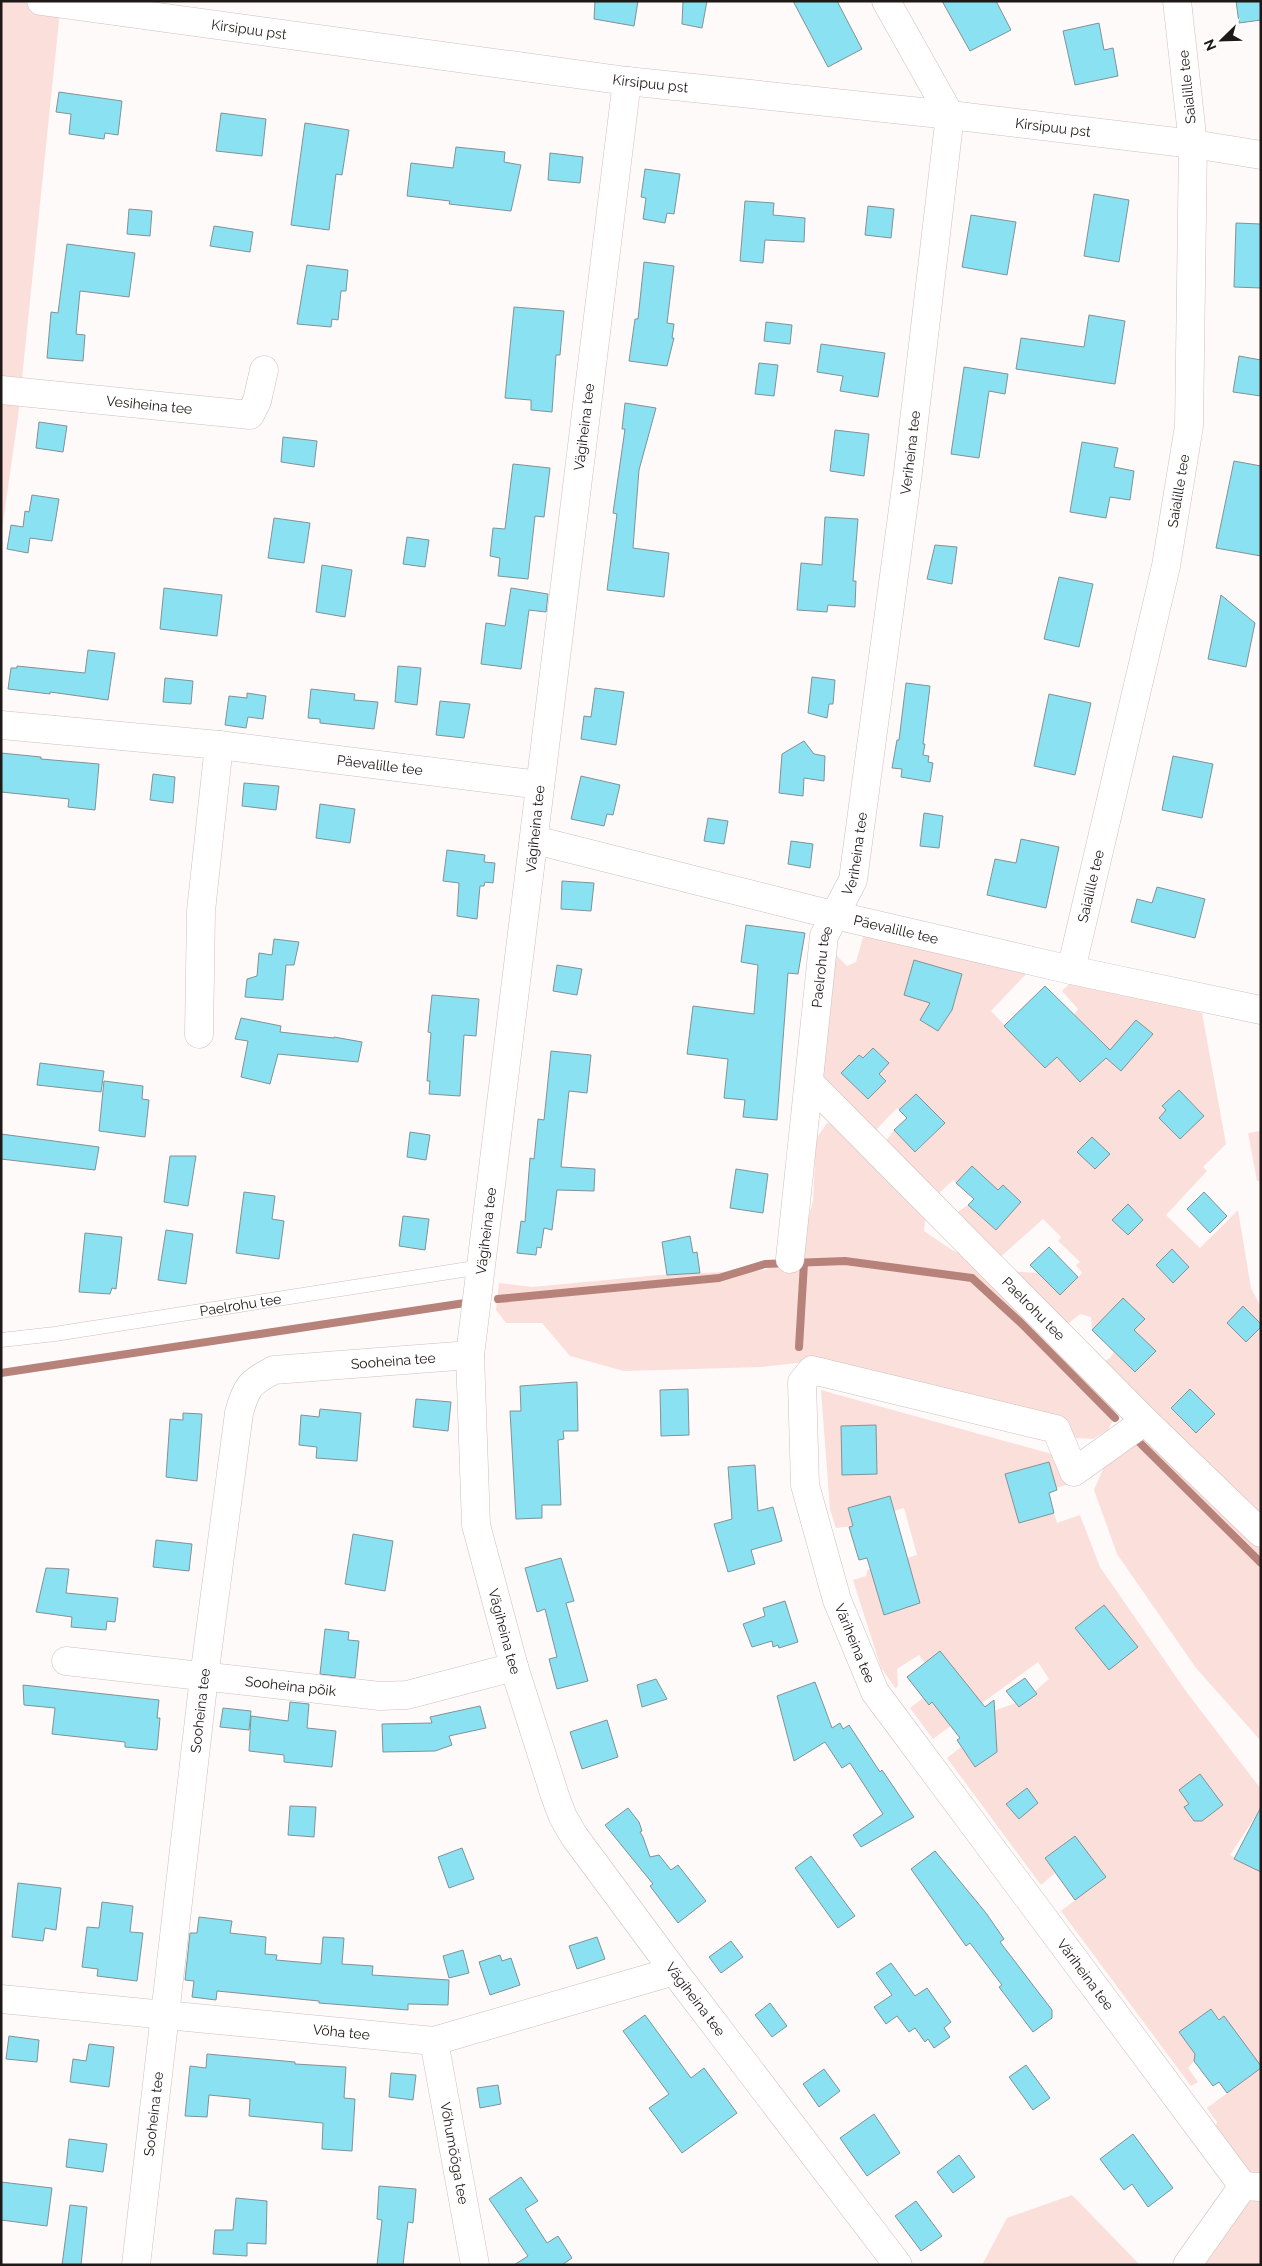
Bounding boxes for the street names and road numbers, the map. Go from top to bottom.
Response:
street label: Kirsipuu pst [210,16,288,42]
street label: Saialille tee [1175,49,1199,125]
street label: Kirsipuu pst [612,71,689,95]
street label: Kirsipuu pst [1014,115,1092,140]
street label: Vägiheina tee [571,382,597,472]
street label: Vesiheina tee [105,393,193,417]
street label: Veriheina tee [897,410,923,496]
street label: Saialille tee [1164,453,1192,529]
street label: Päevalille tee [336,752,424,778]
street label: Vägiheina tee [522,784,548,874]
street label: Veriheina tee [838,811,870,898]
street label: Saialille tee [1074,848,1107,924]
street label: Päevalille tee [852,912,940,947]
street label: Paelrohu tee [809,923,836,1008]
street label: Vägiheina tee [473,1186,499,1276]
street label: Paelrohu tee [999,1274,1068,1343]
street label: Paelrohu tee [198,1291,282,1319]
street label: Sooheina tee [350,1350,436,1372]
street label: Vägiheina tee [485,1587,524,1676]
street label: Väriheina tee [831,1601,878,1685]
street label: Sooheina tee [187,1667,213,1754]
street label: Sooheina põik [244,1673,338,1699]
street label: Väriheina tee [1054,1936,1117,2013]
street label: Vägiheina tee [662,1959,729,2039]
street label: Võha tee [312,2021,371,2043]
street label: Sooheina tee [141,2071,166,2157]
street label: Võhumõõga tee [437,2101,472,2206]

